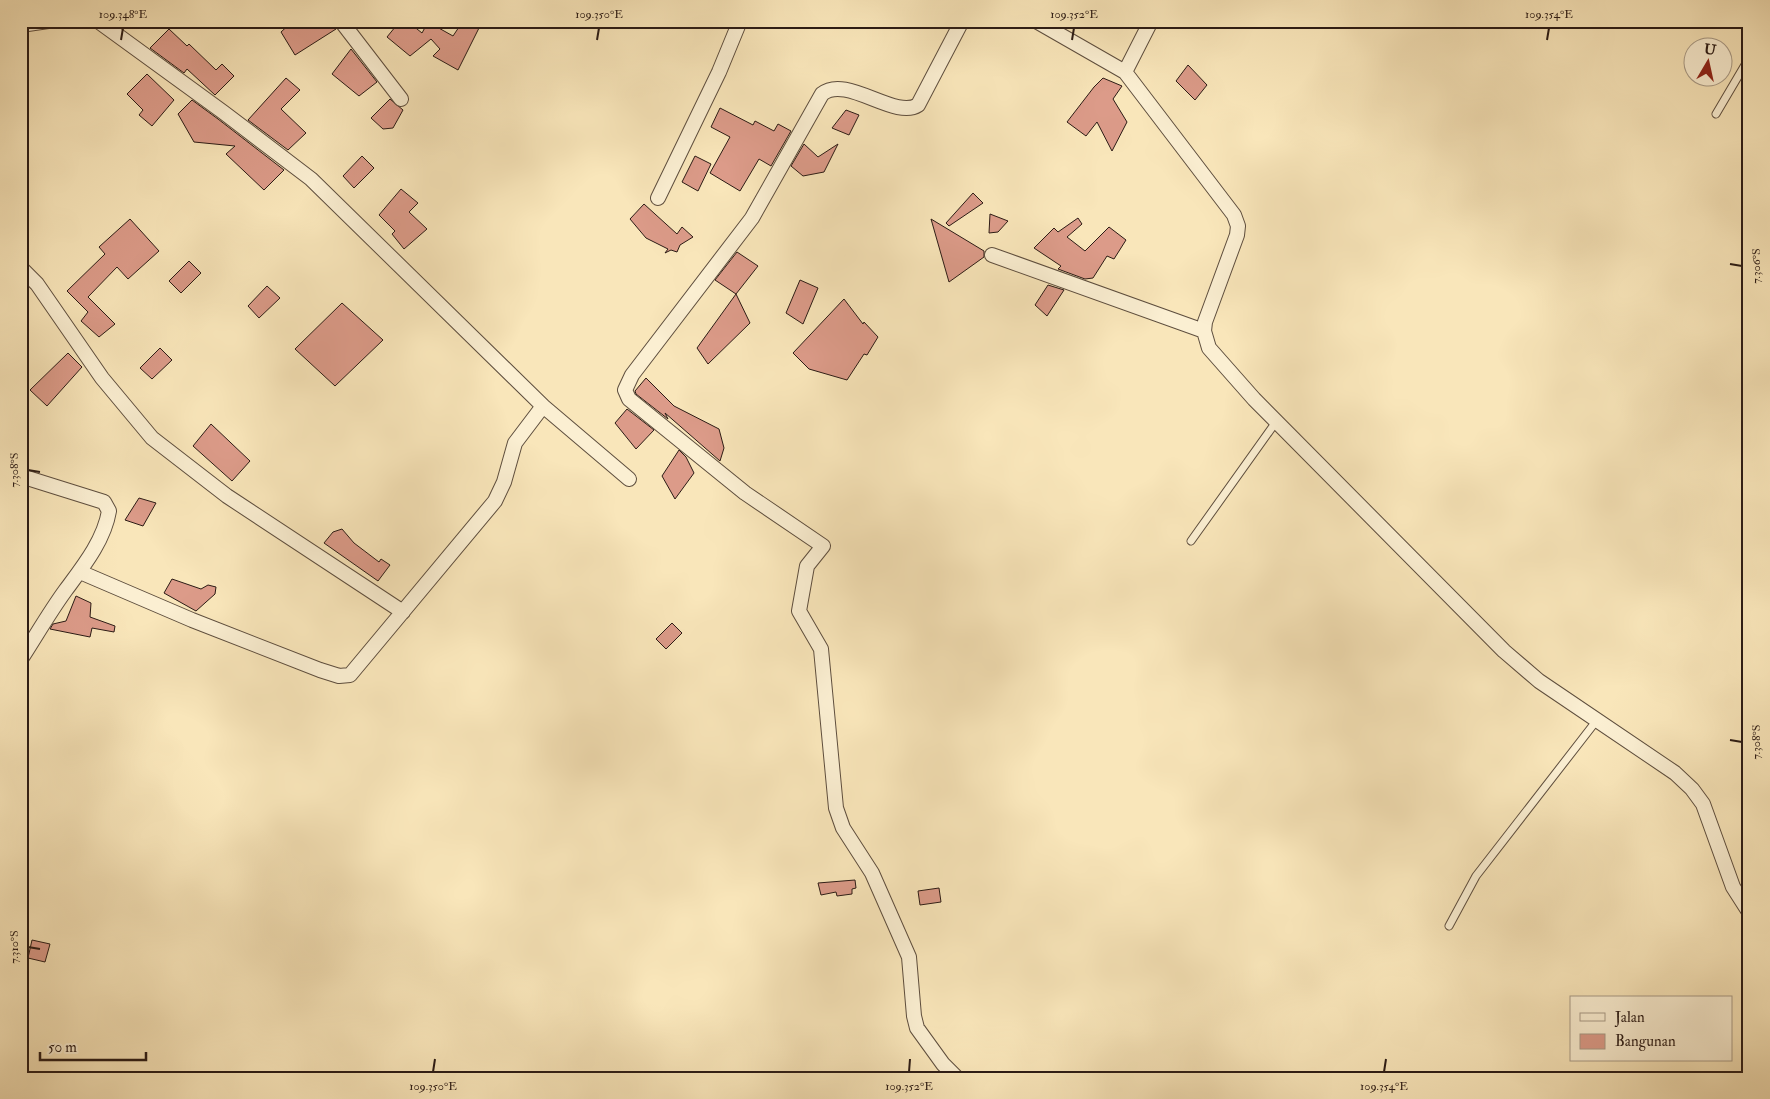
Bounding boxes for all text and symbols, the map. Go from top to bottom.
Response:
text: 109.348°E [99,7,148,22]
text: 109.350°E [575,7,623,22]
text: 109.352°E [1050,7,1098,22]
text: 109.354°E [1525,7,1573,22]
north arrow [1682,38,1732,88]
text: U [1703,40,1717,59]
text: 7.306°S [1749,248,1764,284]
text: 7.308°S [7,453,22,487]
text: 7.308°S [1749,725,1764,759]
text: 7.310°S [7,930,22,964]
legend [1570,996,1732,1062]
text: Jalan [1614,1008,1645,1028]
scale bar [40,1029,146,1061]
text: Bangunan [1615,1032,1676,1051]
text: 50 m [48,1038,77,1057]
text: 109.350°E [409,1079,457,1094]
text: 109.352°E [885,1079,933,1094]
text: 109.354°E [1360,1079,1408,1094]

